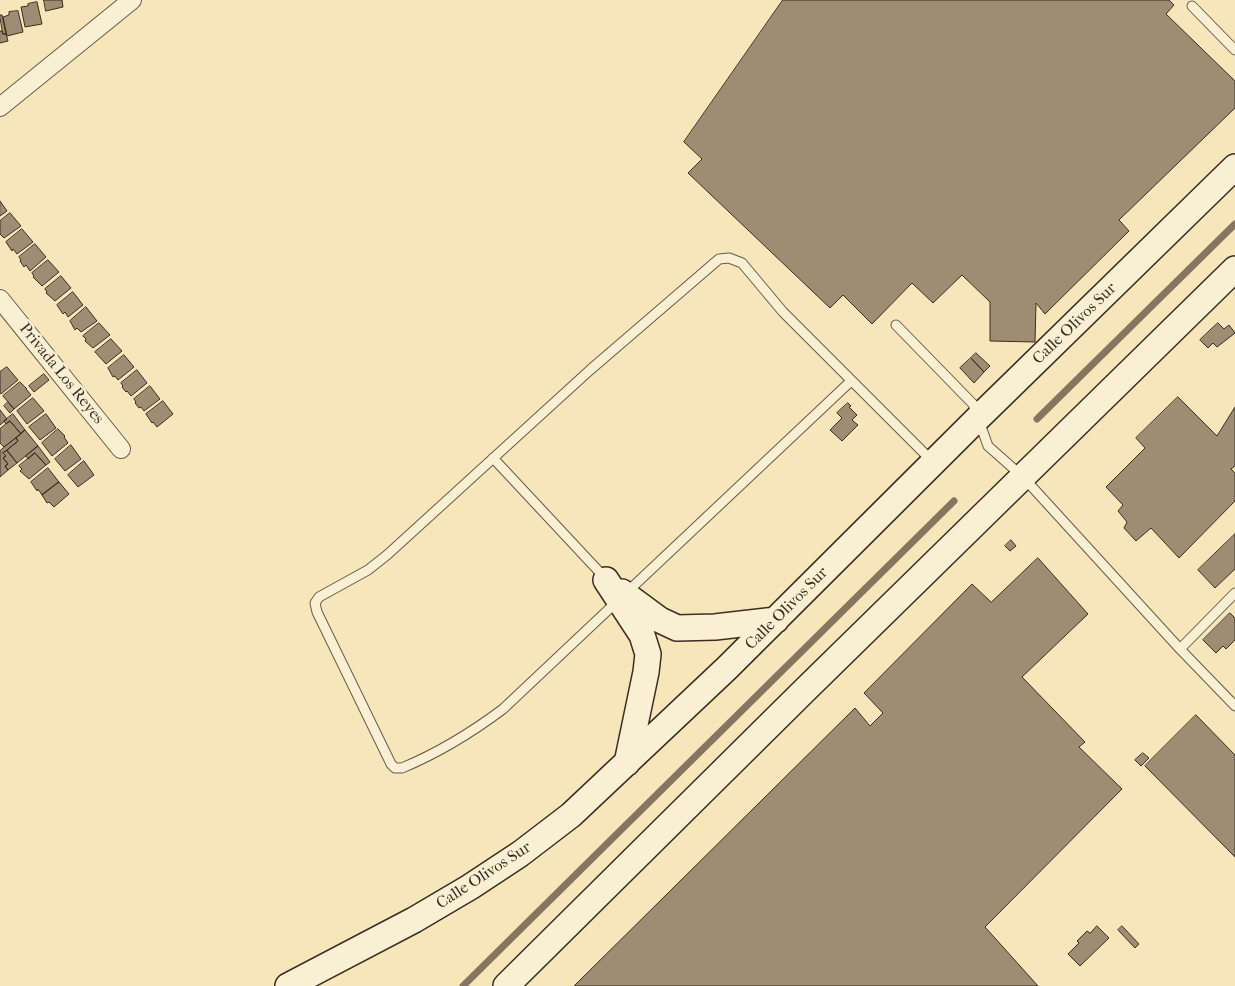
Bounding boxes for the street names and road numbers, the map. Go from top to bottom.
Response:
street label: Calle Olivos Sur [1029,279,1121,369]
street label: Privada Los Reyes [15,320,107,428]
street label: Calle Olivos Sur [742,564,832,654]
street label: Calle Olivos Sur [433,838,535,914]

